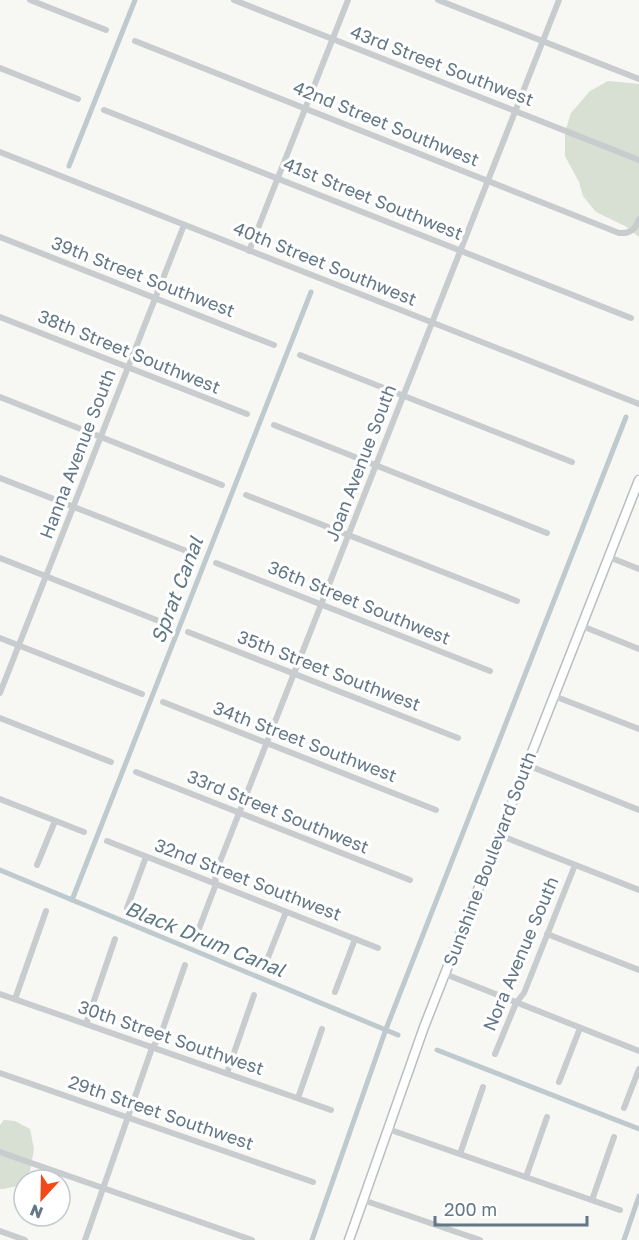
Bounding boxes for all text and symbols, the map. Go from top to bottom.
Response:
street label: 43rd Street Southwest [348,20,537,110]
street label: 42nd Street Southwest [290,76,483,170]
street label: 41st Street Southwest [280,152,466,244]
street label: 40th Street Southwest [231,216,420,310]
street label: 39th Street Southwest [48,231,238,321]
street label: 38th Street Southwest [35,304,224,398]
street label: Hanna Avenue South [35,366,120,542]
street label: Joan Avenue South [320,381,400,544]
water label: Sprat Canal [145,533,207,646]
street label: 36th Street Southwest [265,555,454,649]
street label: 35th Street Southwest [235,625,424,715]
street label: 34th Street Southwest [210,696,400,786]
street label: Sunshine Boulevard South [438,748,540,969]
street label: 33rd Street Southwest [184,765,372,858]
street label: 32nd Street Southwest [152,833,345,925]
street label: Nora Avenue South [478,873,563,1034]
water label: Black Drum Canal [122,895,289,981]
street label: 30th Street Southwest [75,995,267,1079]
street label: 29th Street Southwest [66,1070,257,1154]
north arrow [12,1168,72,1228]
scale bar [435,1189,586,1227]
text: 200 m [444,1198,497,1220]
text: N [27,1200,46,1223]

